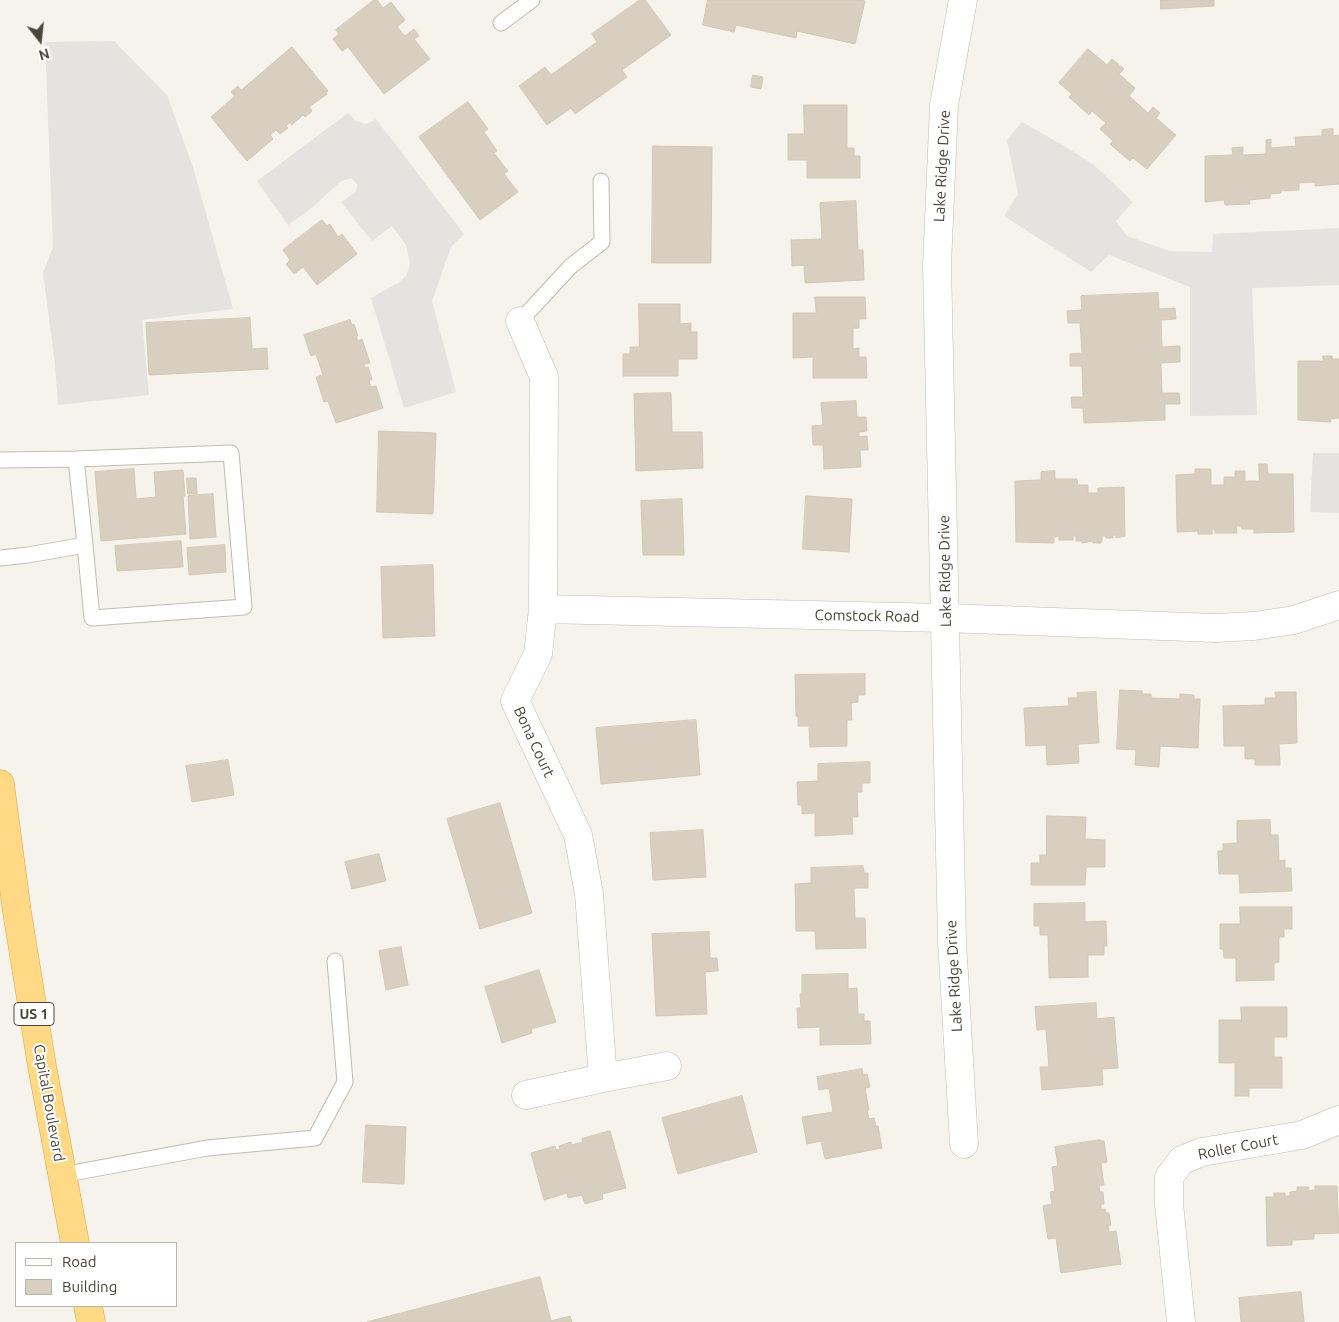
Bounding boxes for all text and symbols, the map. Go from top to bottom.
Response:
north arrow [15,15,65,65]
text: N [37,45,51,64]
street label: Lake Ridge Drive [930,110,954,222]
street label: Lake Ridge Drive [935,515,955,627]
street label: Comstock Road [815,606,919,626]
street label: Bona Court [510,704,558,780]
street label: Lake Ridge Drive [942,920,966,1032]
road number: US 1 [14,1002,54,1026]
street label: Capital Boulevard [30,1043,68,1163]
street label: Roller Court [1196,1130,1280,1164]
legend [15,1242,178,1307]
text: Road [62,1253,97,1270]
text: Building [62,1278,117,1295]

